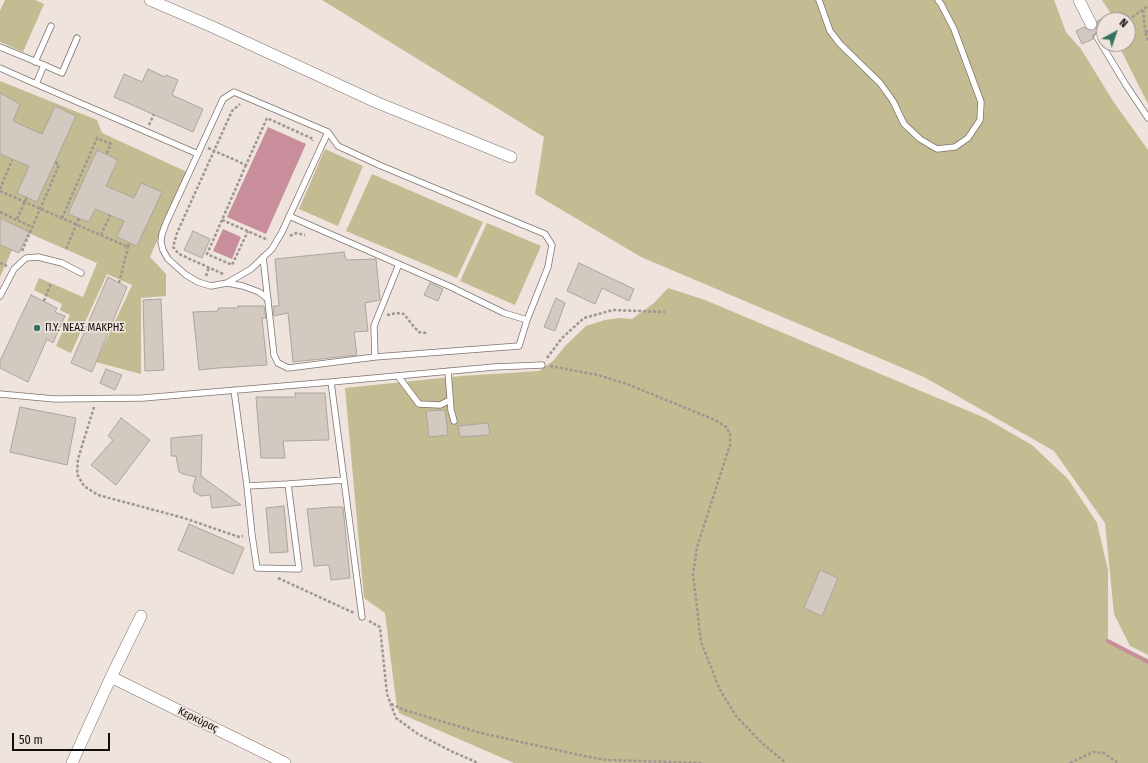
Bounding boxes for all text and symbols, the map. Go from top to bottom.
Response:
north arrow [1096,12,1136,52]
text: N [1117,16,1130,30]
place label: Π.Υ. ΝΕΑΣ ΜΑΚΡΗΣ [45,321,124,335]
marker: Π.Υ. ΝΕΑΣ ΜΑΚΡΗΣ [32,323,42,333]
street label: Κερκύρας [176,705,220,735]
scale bar [14,725,112,751]
text: 50 m [19,733,43,747]

